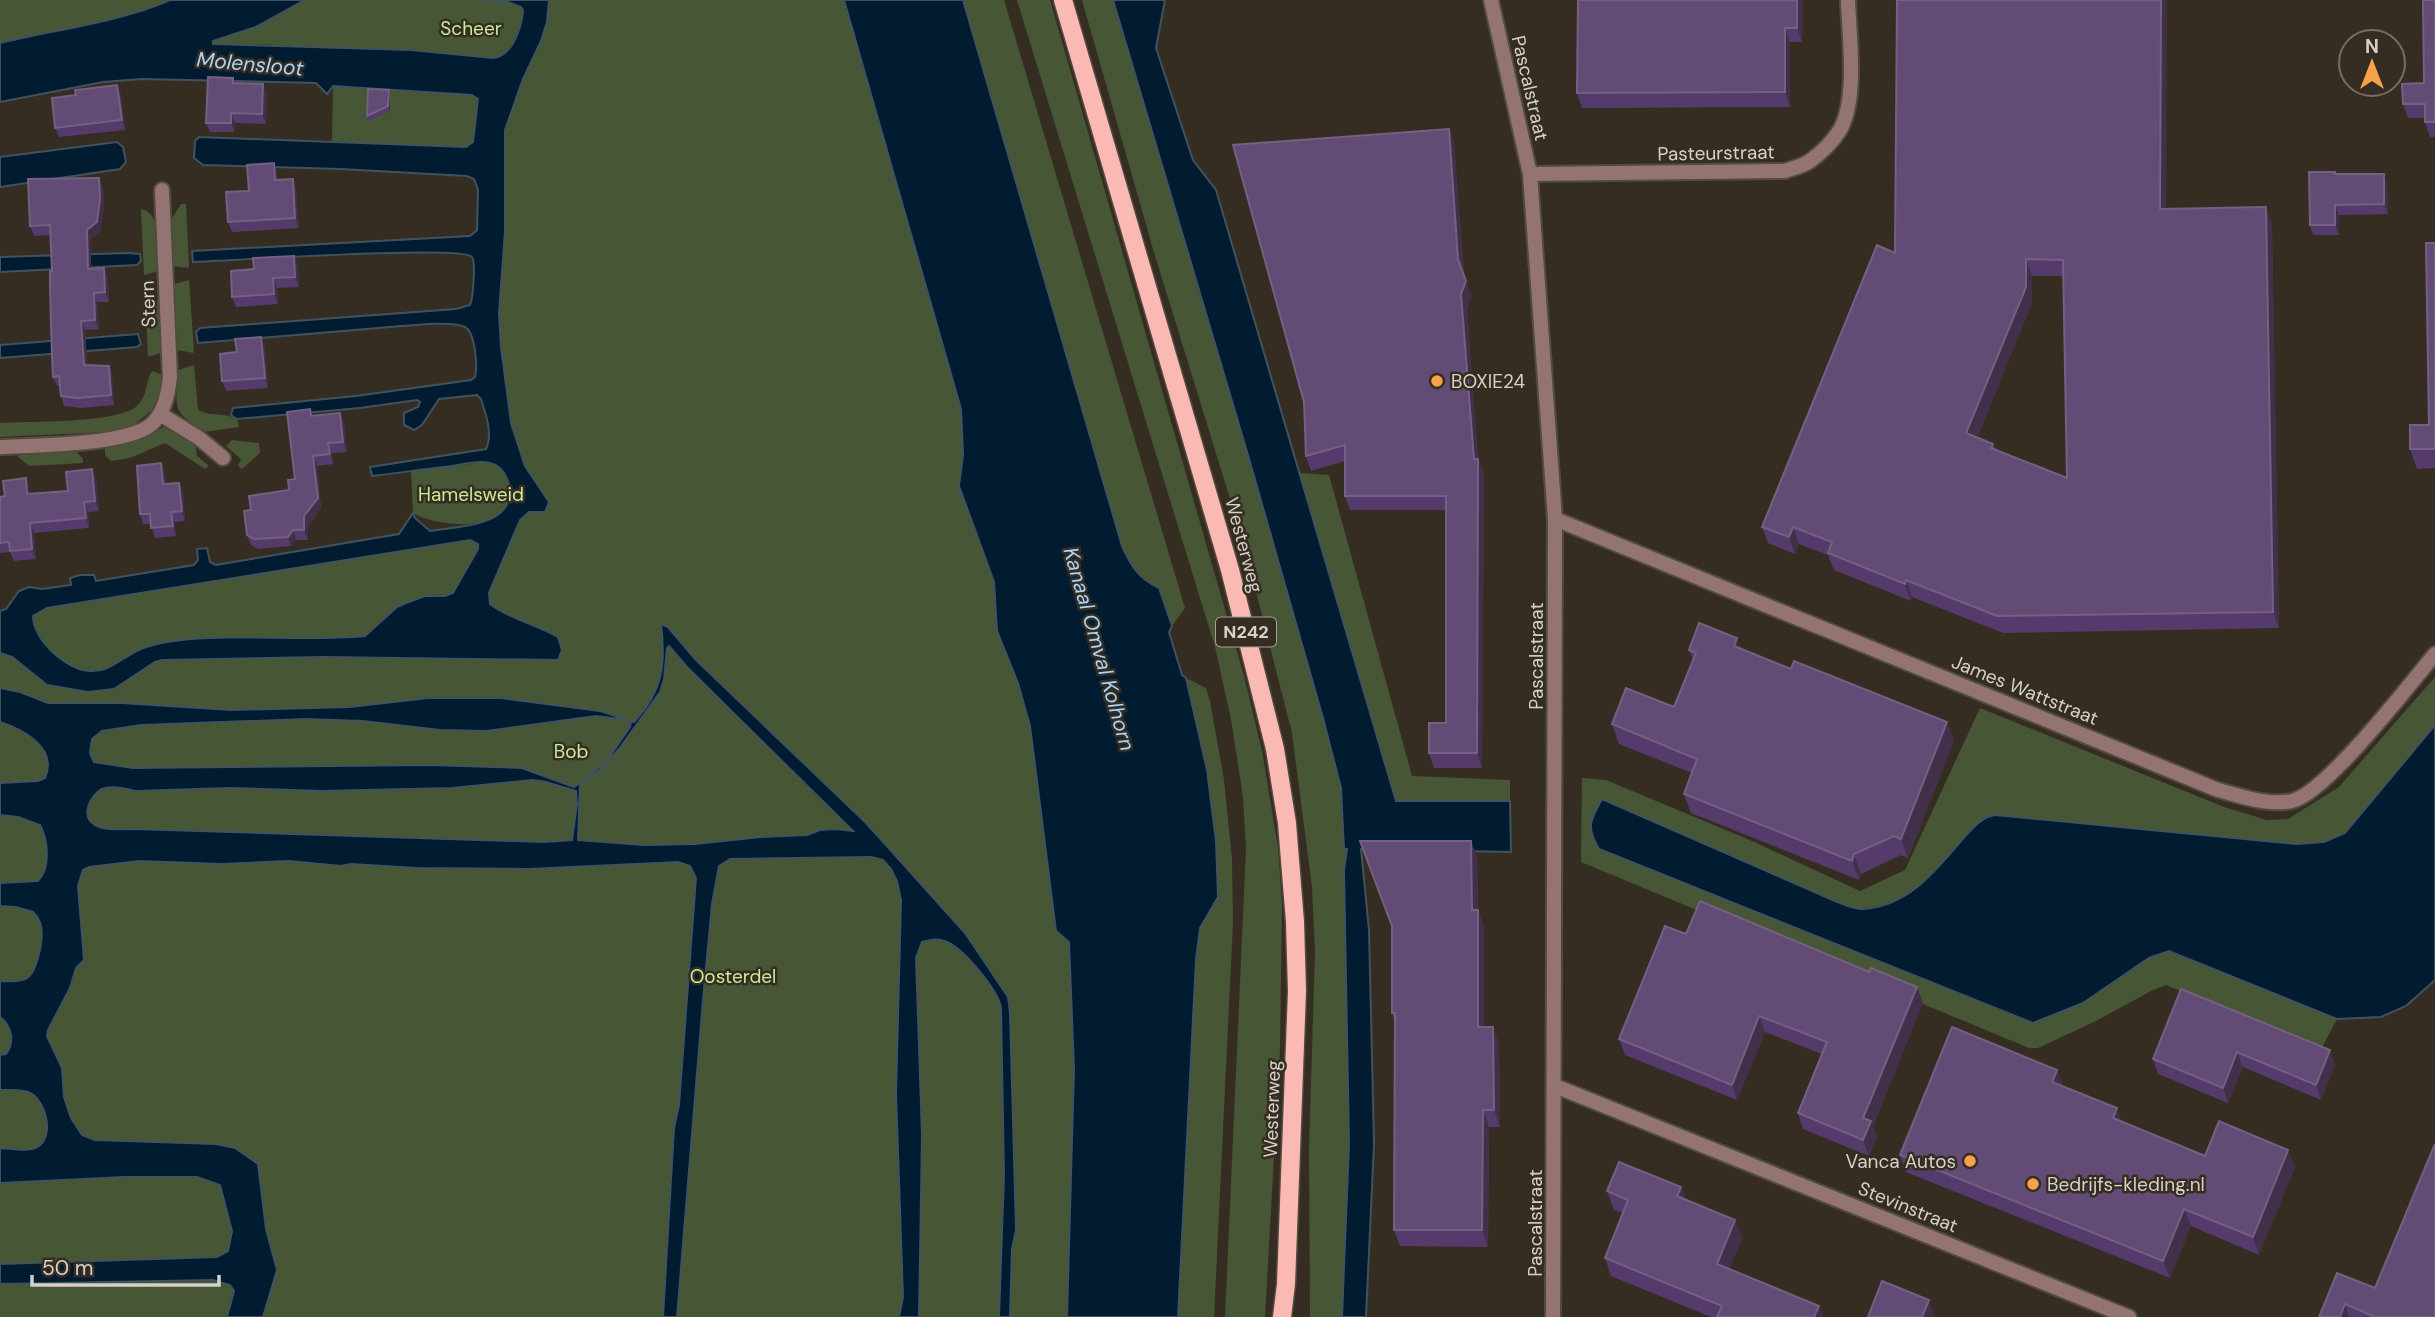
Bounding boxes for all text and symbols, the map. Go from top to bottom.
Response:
park label: Scheer [440,16,502,41]
north arrow [2337,28,2407,98]
street label: Pascalstraat [1506,33,1554,143]
text: N [2365,34,2379,59]
water label: Molensloot [195,45,305,83]
street label: Pasteurstraat [1657,139,1775,167]
street label: Stern [135,280,161,328]
place label: BOXIE24 [1451,369,1525,394]
marker: BOXIE24 [1429,373,1445,389]
park label: Hamelsweid [418,482,524,507]
street label: Westerweg [1219,495,1269,596]
water label: Kanaal Omval Kolhorn [1057,544,1141,754]
street label: Pascalstraat [1524,602,1549,710]
road number: N242 [1216,618,1276,646]
street label: James Wattstraat [1948,649,2102,731]
park label: Bob [554,739,588,764]
park label: Oosterdel [690,964,776,989]
street label: Westerweg [1258,1059,1286,1158]
place label: Vanca Autos [1846,1149,1956,1174]
marker: Vanca Autos [1962,1153,1978,1169]
street label: Pascalstraat [1523,1169,1548,1277]
place label: Bedrijfs-kleding.nl [2047,1172,2205,1197]
street label: Stevinstraat [1854,1176,1962,1238]
marker: Bedrijfs-kleding.nl [2025,1176,2041,1192]
scale bar [32,1244,219,1288]
text: 50 m [42,1254,93,1282]

